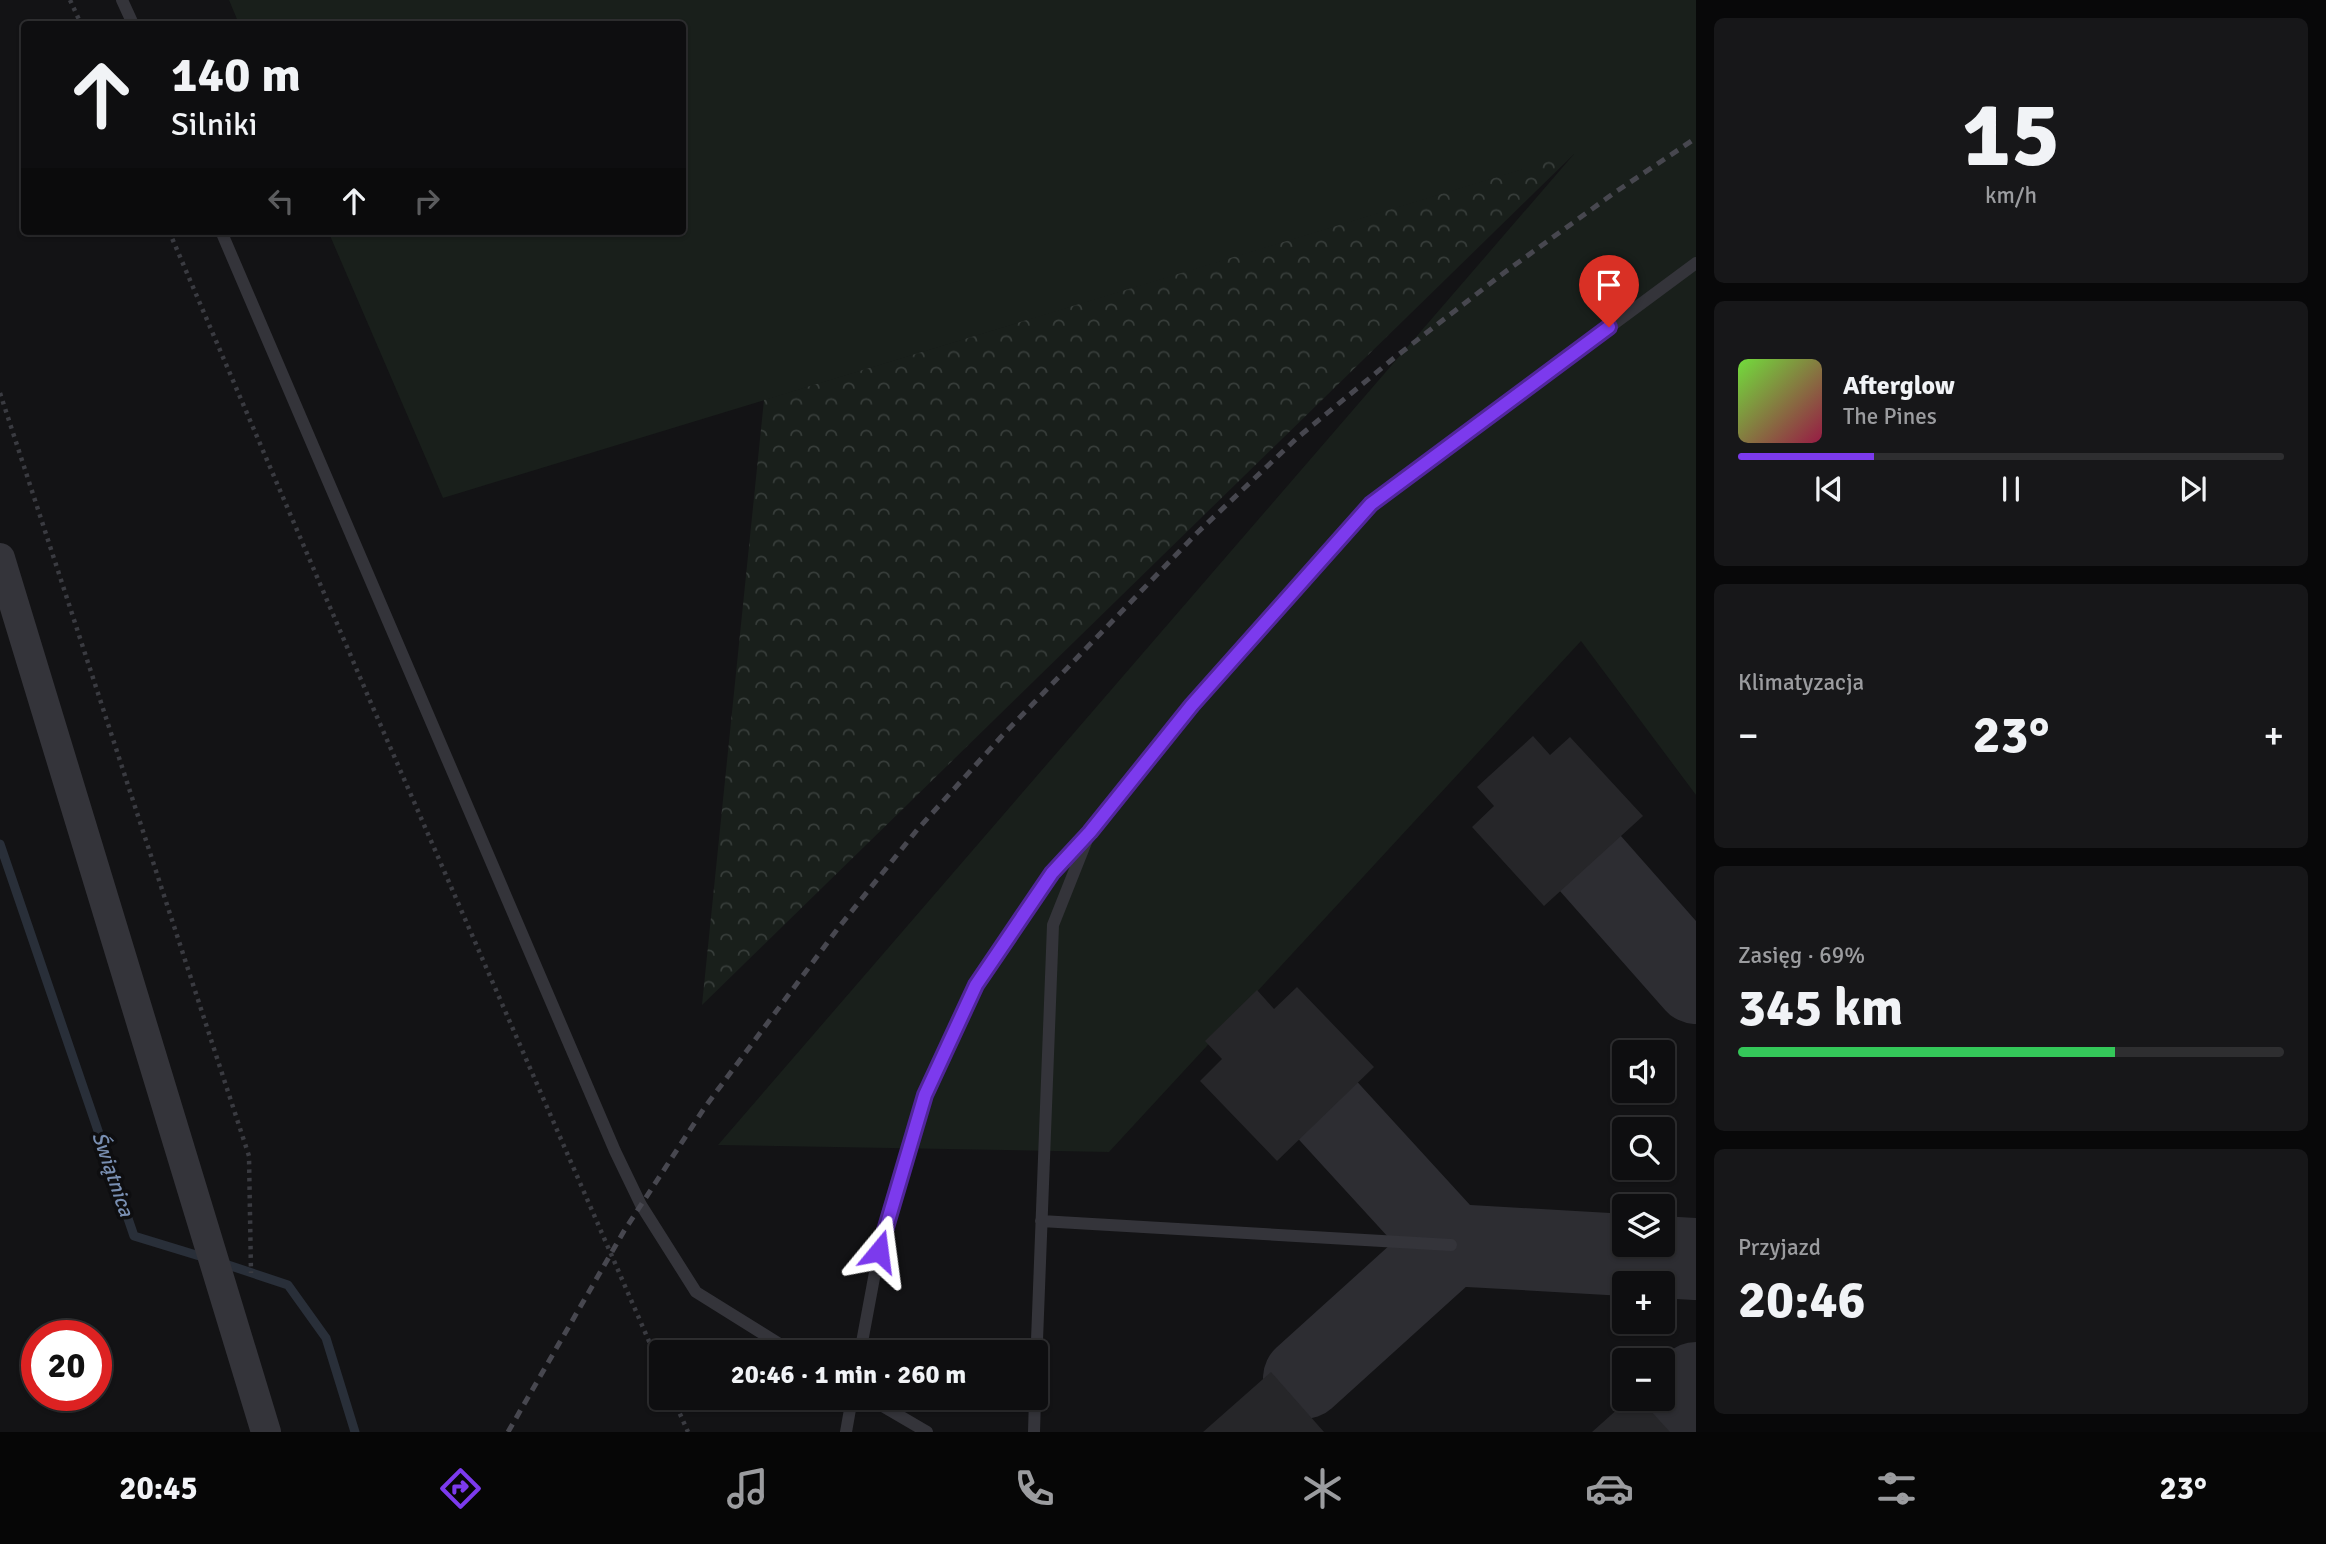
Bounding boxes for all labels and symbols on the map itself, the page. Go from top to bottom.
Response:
pin [1579,255,1639,327]
water label: Świątnica [86,1128,140,1221]
position arrow [842,1214,916,1288]
speed limit sign: 20 [21,1320,112,1411]

